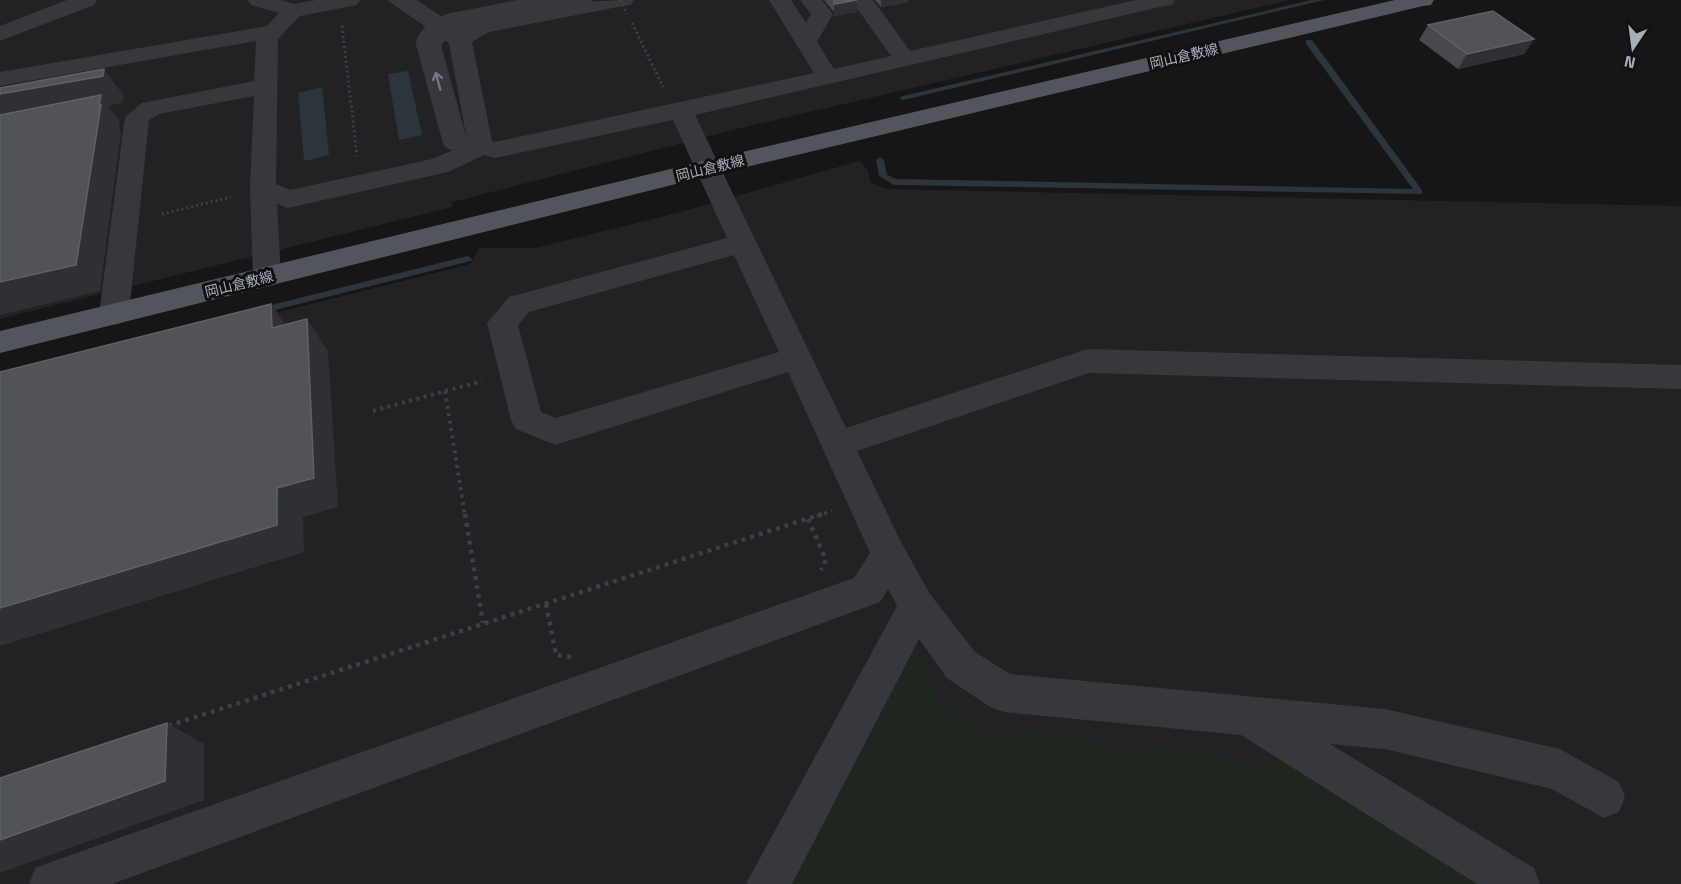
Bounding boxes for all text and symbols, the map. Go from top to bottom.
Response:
north arrow [1603,18,1663,78]
street label: 岡山倉敷線 [1147,37,1220,74]
text: N [1622,50,1638,76]
one-way arrow [432,72,444,91]
street label: 岡山倉敷線 [673,149,746,186]
street label: 岡山倉敷線 [202,265,275,302]

